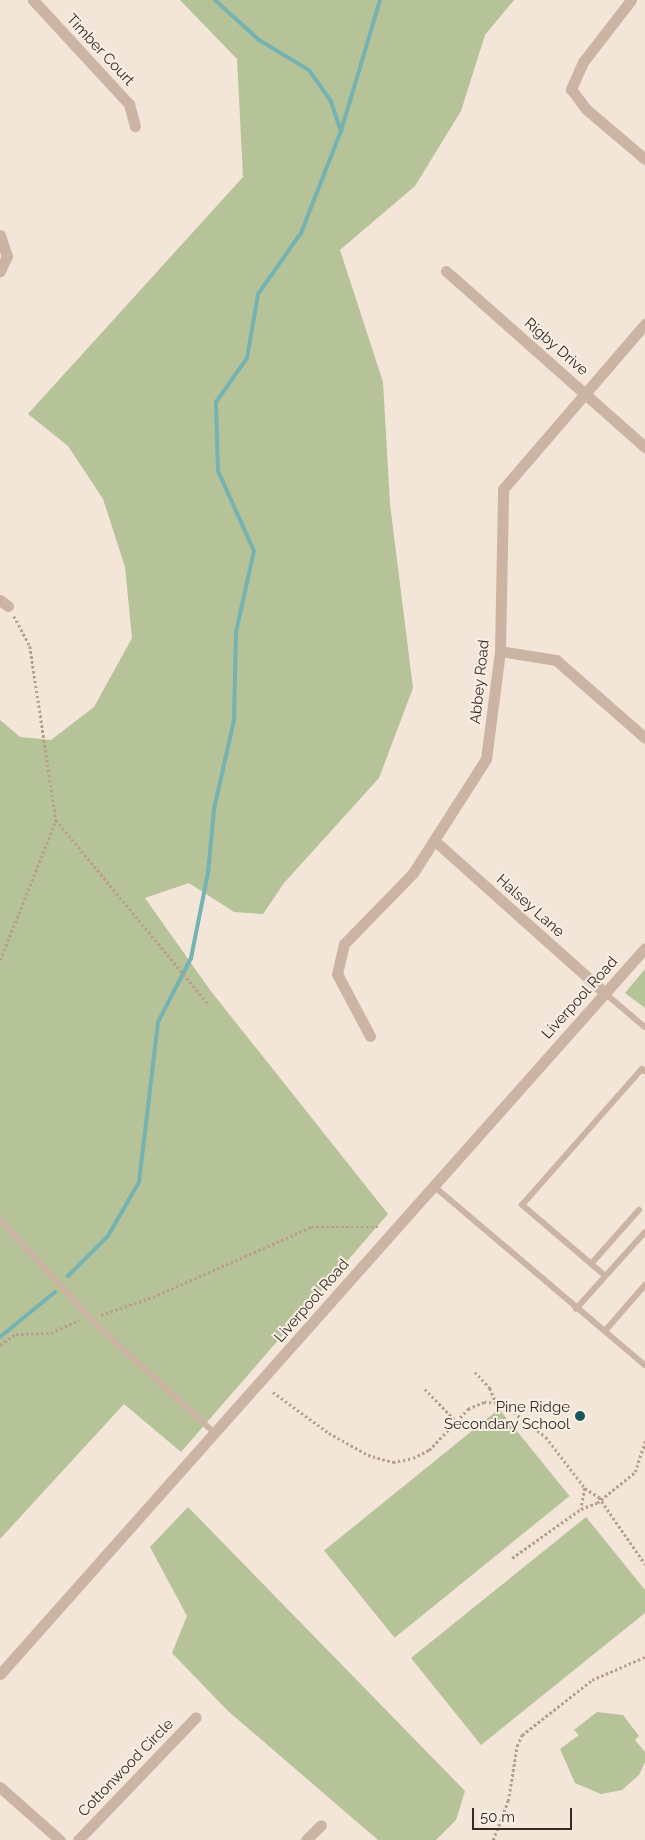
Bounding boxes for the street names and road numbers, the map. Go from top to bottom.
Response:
street label: Timber Court [62,10,138,90]
street label: Rigby Drive [520,314,592,380]
street label: Abbey Road [467,639,493,725]
street label: Halsey Lane [492,871,568,941]
street label: Liverpool Road [538,953,622,1043]
street label: Liverpool Road [271,1256,353,1346]
street label: Cottonwood Circle [75,1715,177,1821]

